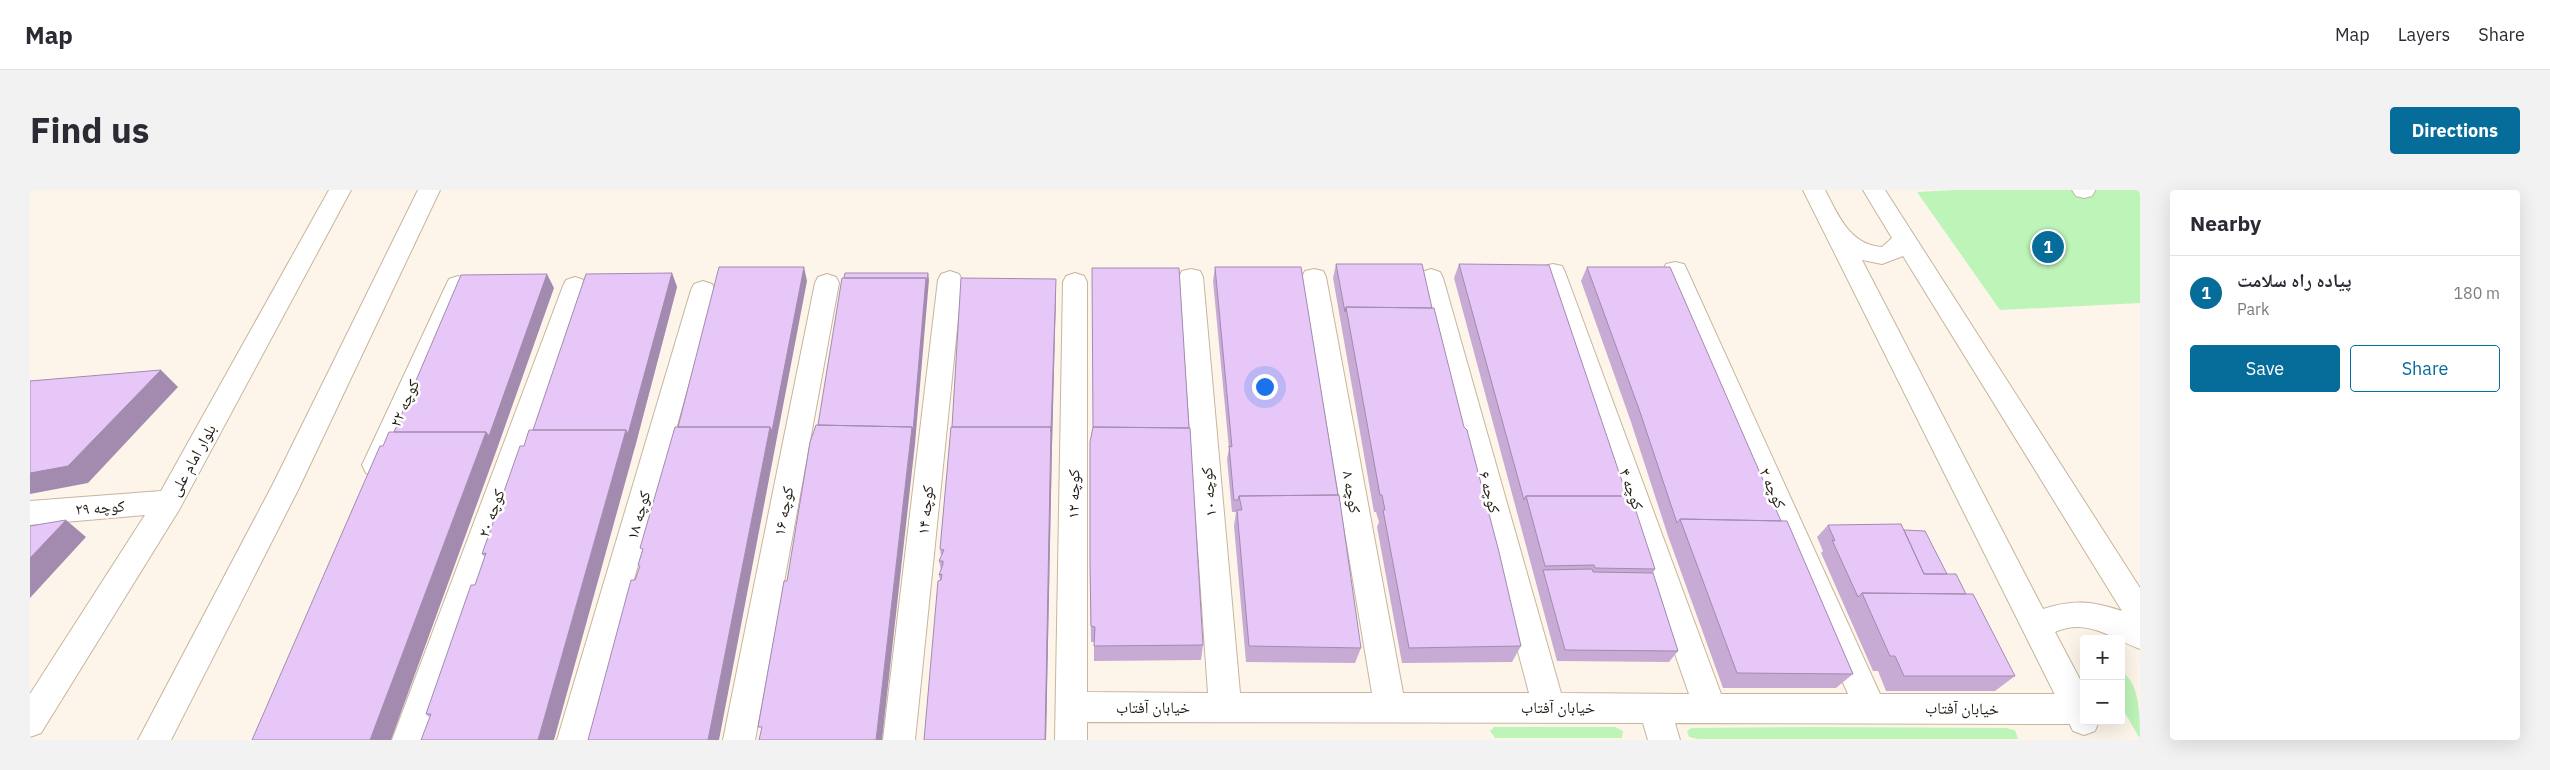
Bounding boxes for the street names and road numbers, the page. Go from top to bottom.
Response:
street label: کوچه ۲۲ [385,376,423,430]
street label: بلوار امام علی [164,420,221,500]
street label: کوچه ۲ [1755,465,1791,512]
street label: کوچه ۱۰ [1196,466,1220,518]
street label: کوچه ۴ [1615,466,1649,513]
street label: کوچه ۱۲ [1063,469,1083,519]
street label: کوچه ۸ [1338,469,1366,515]
street label: کوچه ۶ [1475,469,1505,515]
street label: کوچه ۱۶ [768,484,798,537]
street label: کوچه ۱۴ [912,484,938,536]
street label: کوچه ۲۰ [473,486,509,540]
street label: کوچه ۱۸ [622,488,655,542]
street label: کوچه ۲۹ [75,495,126,519]
street label: خیابان آفتاب [1116,697,1190,718]
street label: خیابان آفتاب [1521,697,1595,718]
street label: خیابان آفتاب [1925,697,1999,720]

